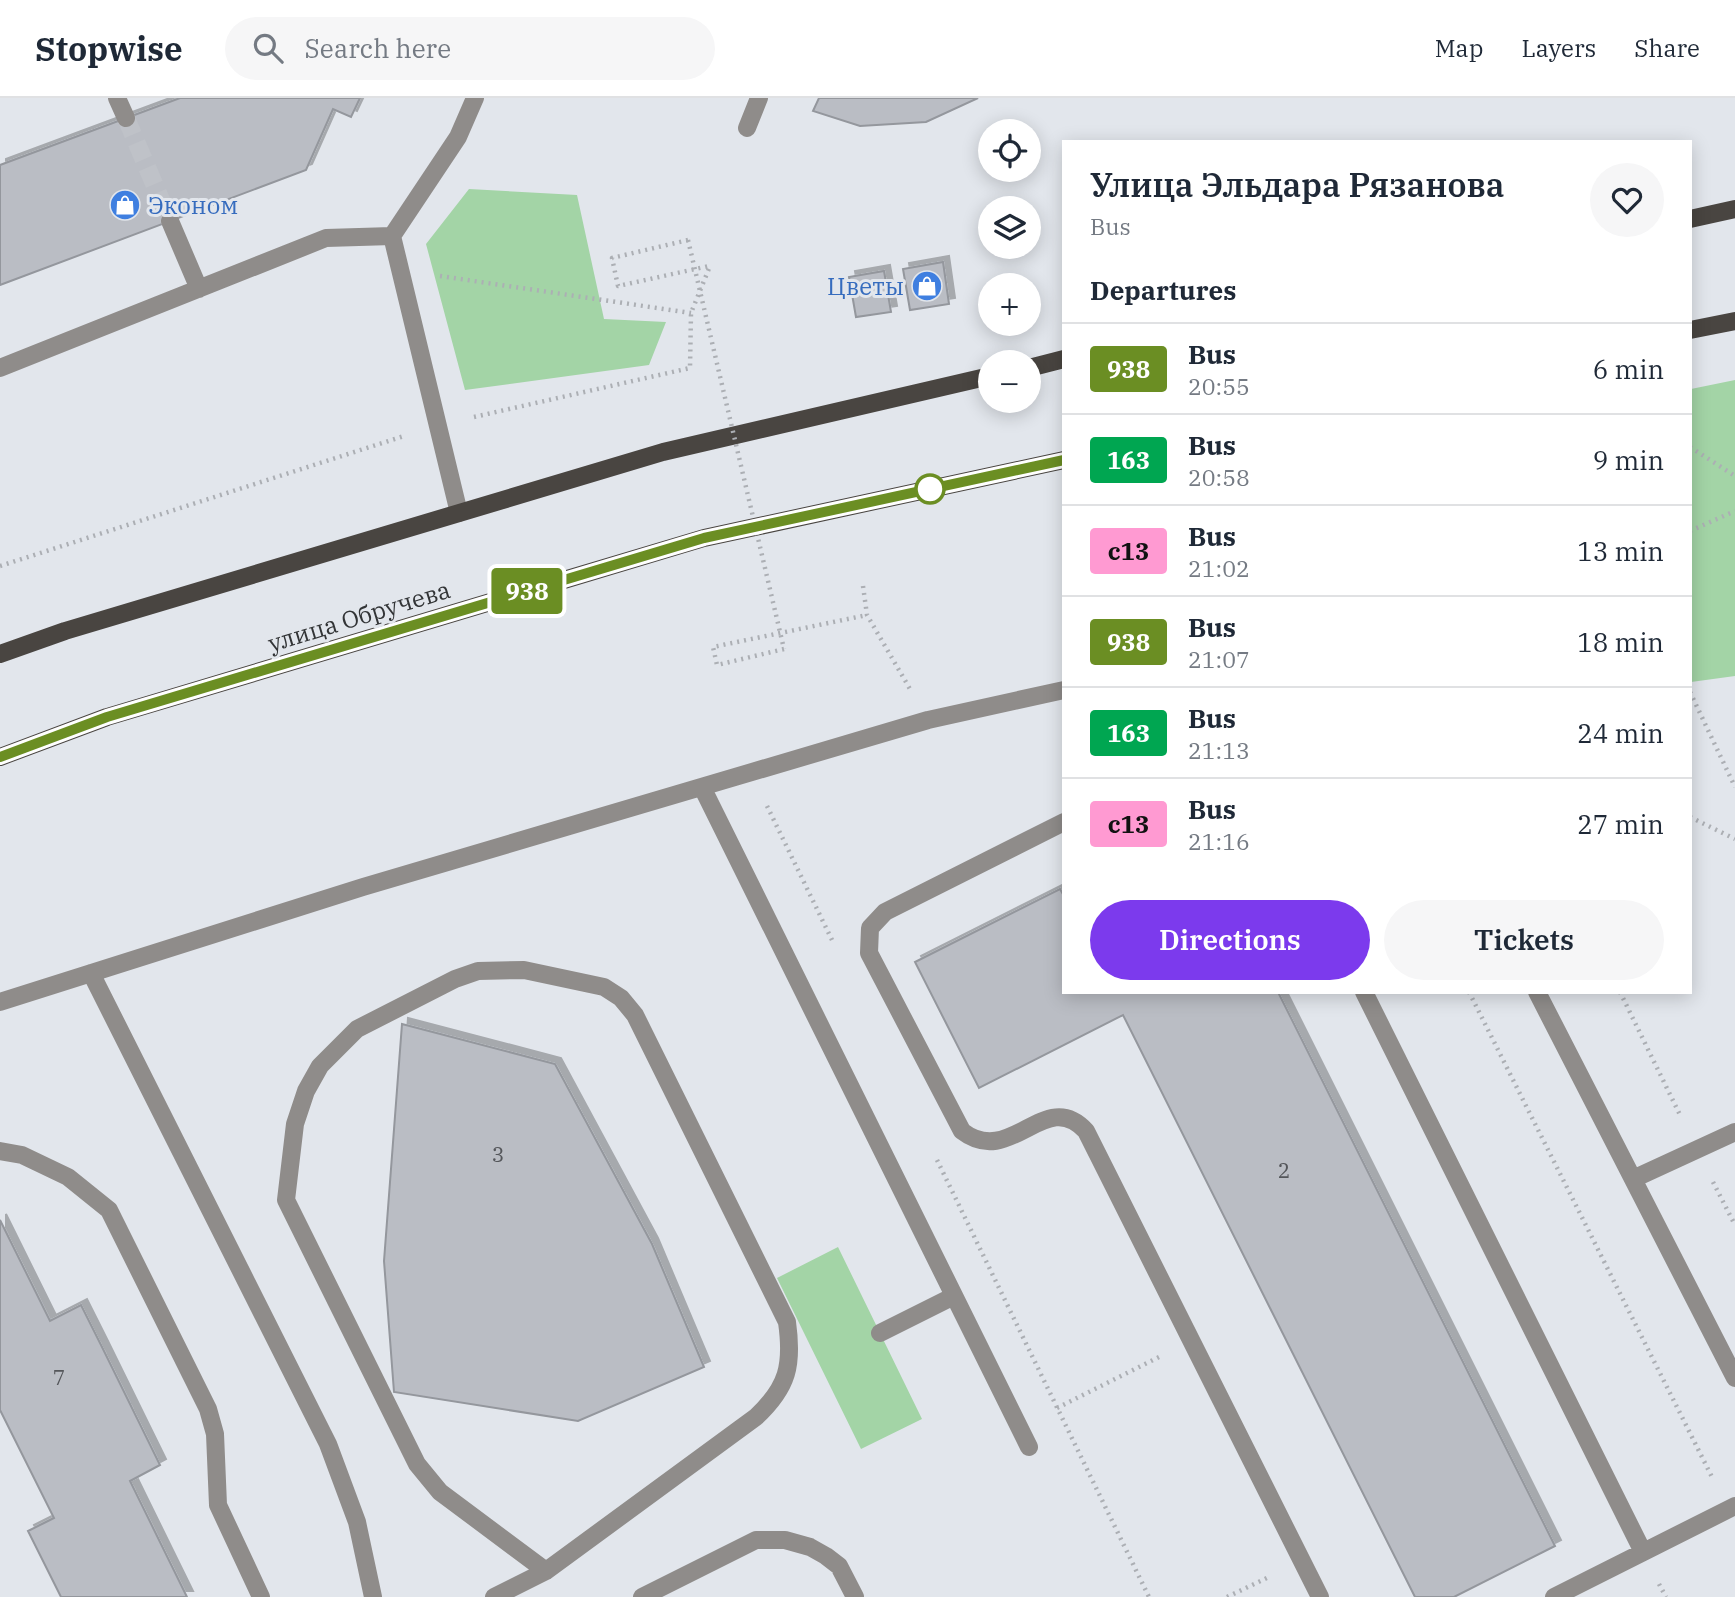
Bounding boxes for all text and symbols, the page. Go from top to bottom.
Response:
search box [225,17,715,80]
text: Stopwise [35,27,183,70]
icon: search [249,29,287,67]
text: Search here [305,31,451,65]
text: Map [1435,32,1483,64]
text: Layers [1521,32,1596,64]
text: Share [1634,32,1700,64]
map controls [978,119,1041,413]
button: locate [978,119,1041,182]
text: Улица Эльдара Рязанова [1090,163,1505,206]
button: heart [1590,163,1664,237]
shop icon: Эконом [108,188,142,222]
place label: Эконом [148,189,238,221]
button: layers [978,196,1041,259]
text: Bus [1090,211,1131,241]
shop icon: Цветы [910,269,944,303]
place label: Цветы [827,270,904,302]
button: + [978,273,1041,336]
text: Departures [1090,273,1236,307]
text: Bus [1188,337,1236,371]
button: − [978,350,1041,413]
text: 6 min [1593,352,1664,386]
text: 938 [1107,353,1150,385]
text: 20:55 [1188,371,1250,401]
text: Bus [1188,428,1236,462]
text: 9 min [1593,443,1664,477]
text: 163 [1107,444,1150,476]
text: 20:58 [1188,462,1250,492]
unlabelled marker [915,474,945,504]
text: Bus [1188,519,1236,553]
text: 13 min [1577,534,1664,568]
text: с13 [1108,535,1149,567]
text: 21:02 [1188,553,1250,583]
line badge: 938 [487,568,567,614]
street label: улица Обручева [264,573,454,659]
text: 938 [505,575,549,607]
text: Bus [1188,610,1236,644]
text: 18 min [1577,625,1664,659]
text: 938 [1107,626,1150,658]
text: 21:07 [1188,644,1250,674]
text: Bus [1188,701,1236,735]
text: 24 min [1577,716,1664,750]
text: 163 [1107,717,1150,749]
text: 21:13 [1188,735,1250,765]
text: Bus [1188,792,1236,826]
text: 27 min [1577,807,1664,841]
text: с13 [1108,808,1149,840]
text: 21:16 [1188,826,1250,856]
button: Directions [1090,900,1370,980]
button: Tickets [1384,900,1664,980]
house number: 3 [492,1140,504,1168]
house number: 2 [1278,1156,1290,1184]
house number: 7 [53,1363,65,1391]

